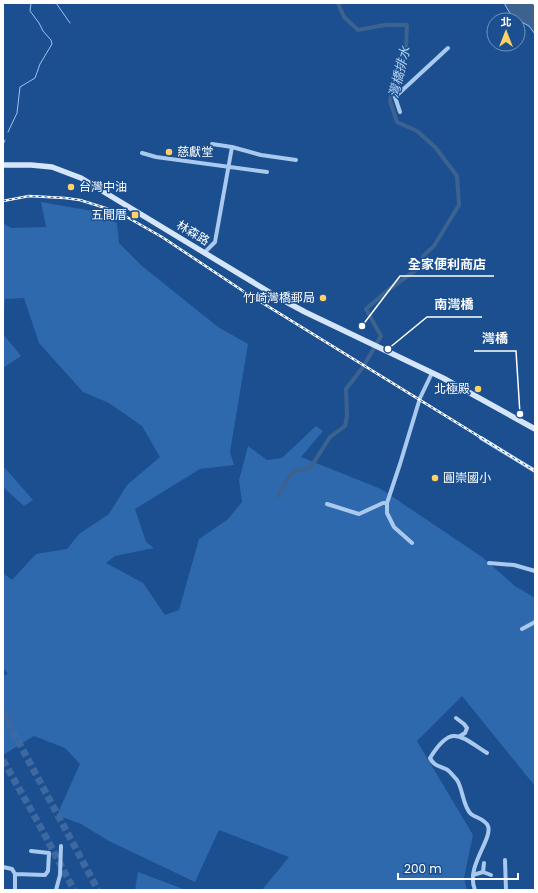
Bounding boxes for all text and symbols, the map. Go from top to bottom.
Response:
north arrow [486,12,526,52]
text: 北 [501,14,512,30]
water label: 灣橋排水 [384,44,415,100]
place label: 慈獻堂 [177,143,213,160]
marker: 慈獻堂 [164,147,174,157]
place label: 台灣中油 [79,178,127,195]
marker: 台灣中油 [66,182,76,192]
place label: 五間厝 [91,206,127,223]
marker: 五間厝 [130,210,140,220]
street label: 林森路 [173,216,213,249]
callout: 全家便利商店 [400,251,494,276]
text: 全家便利商店 [408,255,486,274]
place label: 竹崎灣橋郵局 [243,289,315,306]
callout: 南灣橋 [427,292,482,317]
marker: 竹崎灣橋郵局 [318,293,328,303]
text: 南灣橋 [434,295,474,314]
callout: 灣橋 [474,326,516,351]
text: 灣橋 [482,329,508,348]
place label: 北極殿 [434,380,470,397]
marker: 北極殿 [473,384,483,394]
place label: 圓崇國小 [443,469,491,486]
marker: 圓崇國小 [430,473,440,483]
scale bar [398,855,518,881]
text: 200 m [404,860,442,877]

